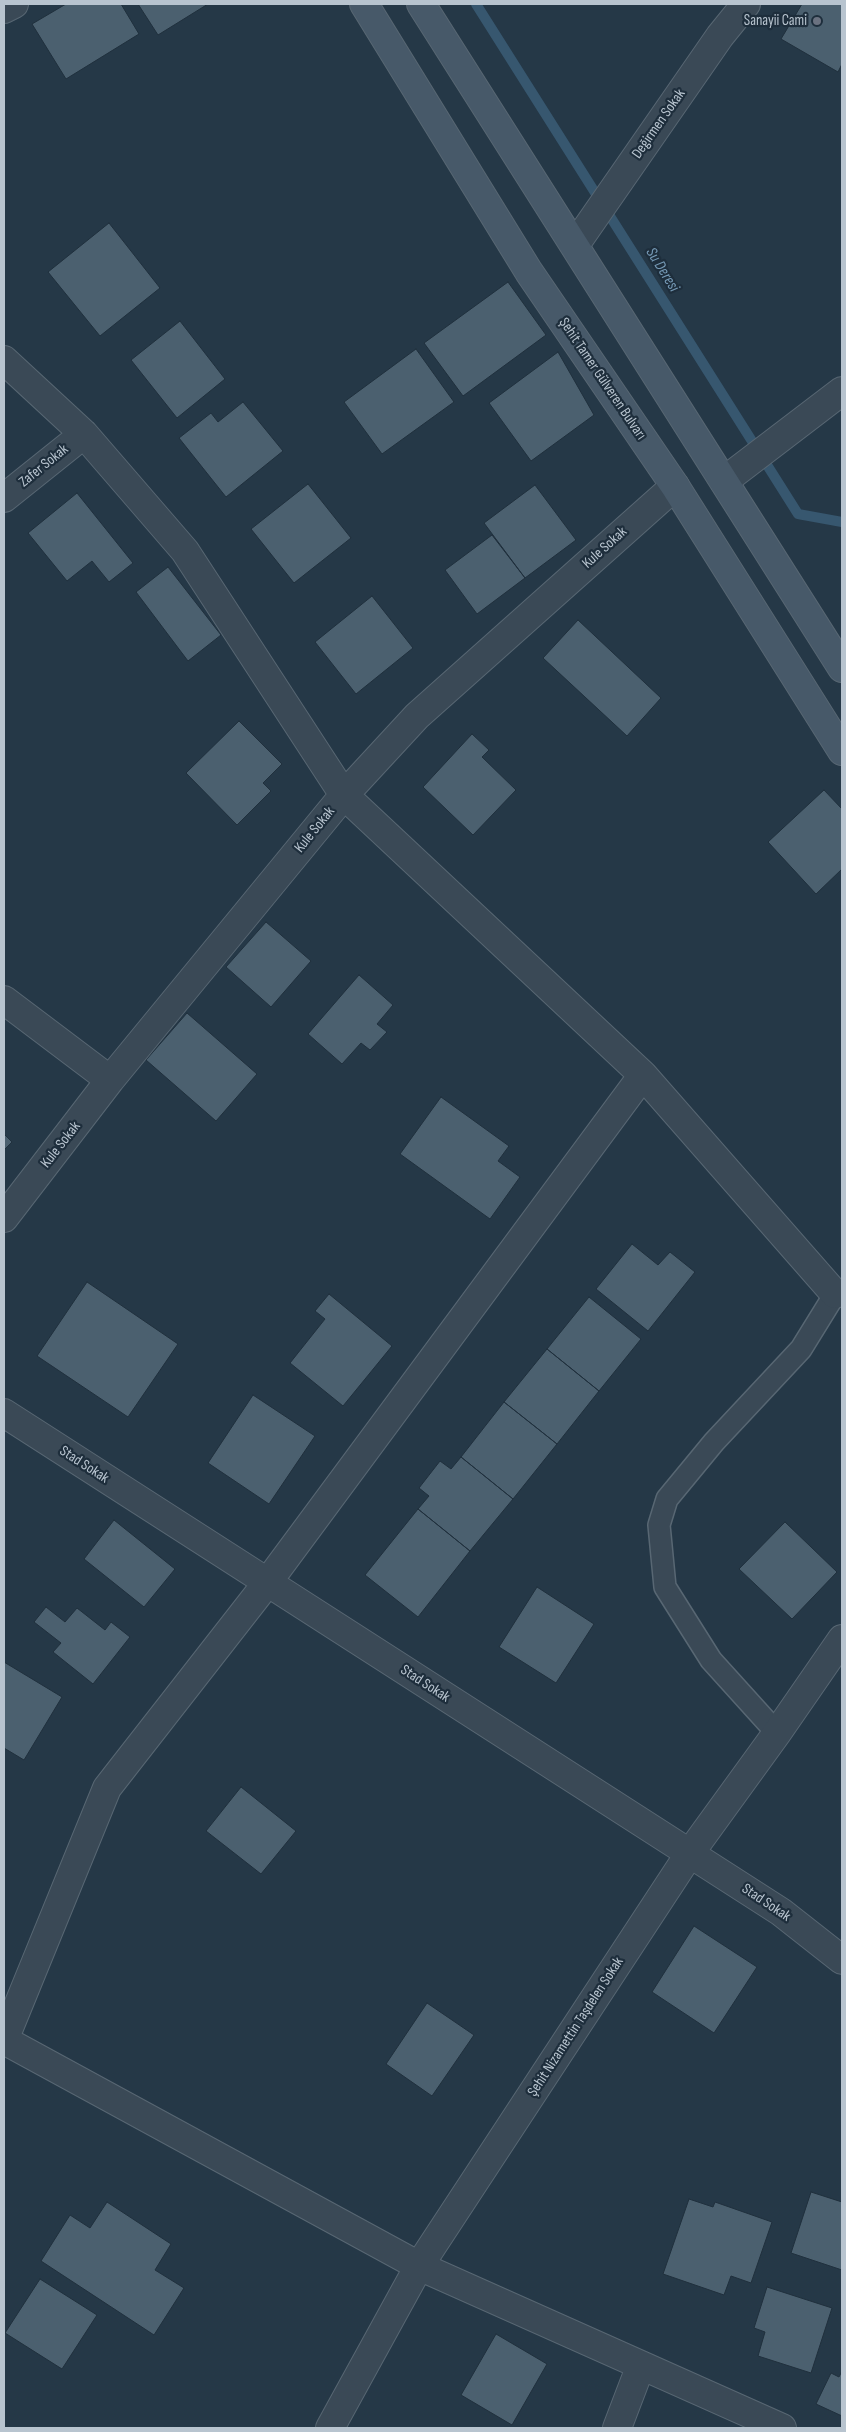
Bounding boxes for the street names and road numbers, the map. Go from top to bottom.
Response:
street label: Değirmen Sokak [628,86,690,162]
street label: Şehit Tamer Gülveren Bulvarı [554,315,650,443]
street label: Zafer Sokak [16,441,72,491]
street label: Kule Sokak [579,523,631,573]
street label: Kule Sokak [291,803,339,857]
street label: Kule Sokak [37,1118,85,1172]
street label: Stad Sokak [56,1442,112,1488]
street label: Stad Sokak [397,1661,453,1707]
street label: Stad Sokak [738,1880,794,1926]
street label: Şehit Nizamettin Taşdelen Sokak [524,1954,628,2100]

